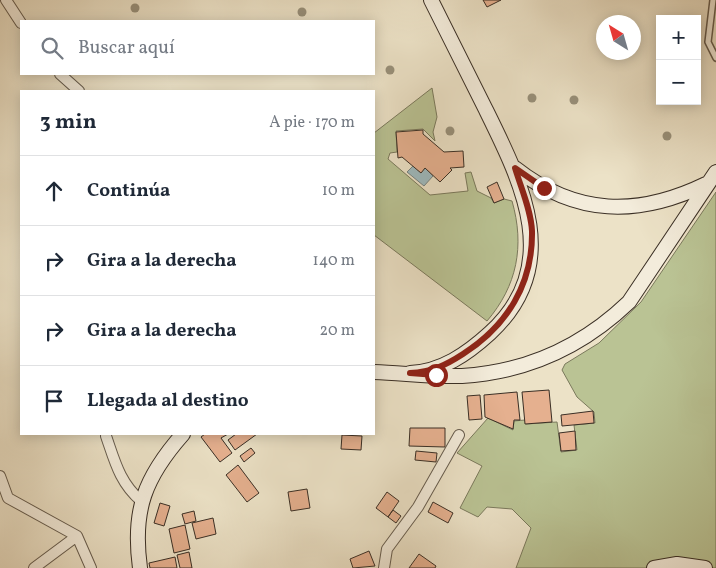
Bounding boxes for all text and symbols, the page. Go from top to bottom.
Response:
north arrow [596,15,641,60]
map controls [656,15,701,105]
button: + [656,15,701,60]
search box [20,20,375,75]
icon: search [38,34,66,62]
text: Buscar aquí [78,35,175,61]
button: − [656,60,701,105]
text: 3 min [40,108,96,137]
text: A pie · 170 m [269,112,355,134]
icon: ahead [40,177,68,205]
route end [533,177,556,200]
text: Continúa [87,178,170,204]
text: 10 m [322,180,355,202]
icon: right [40,247,68,275]
text: Gira a la derecha [87,248,237,274]
text: 140 m [313,250,355,272]
icon: right [40,317,68,345]
text: Gira a la derecha [87,318,237,344]
text: 20 m [320,320,355,342]
route start [425,364,448,387]
icon: arrive [40,387,68,415]
text: Llegada al destino [87,388,249,414]

